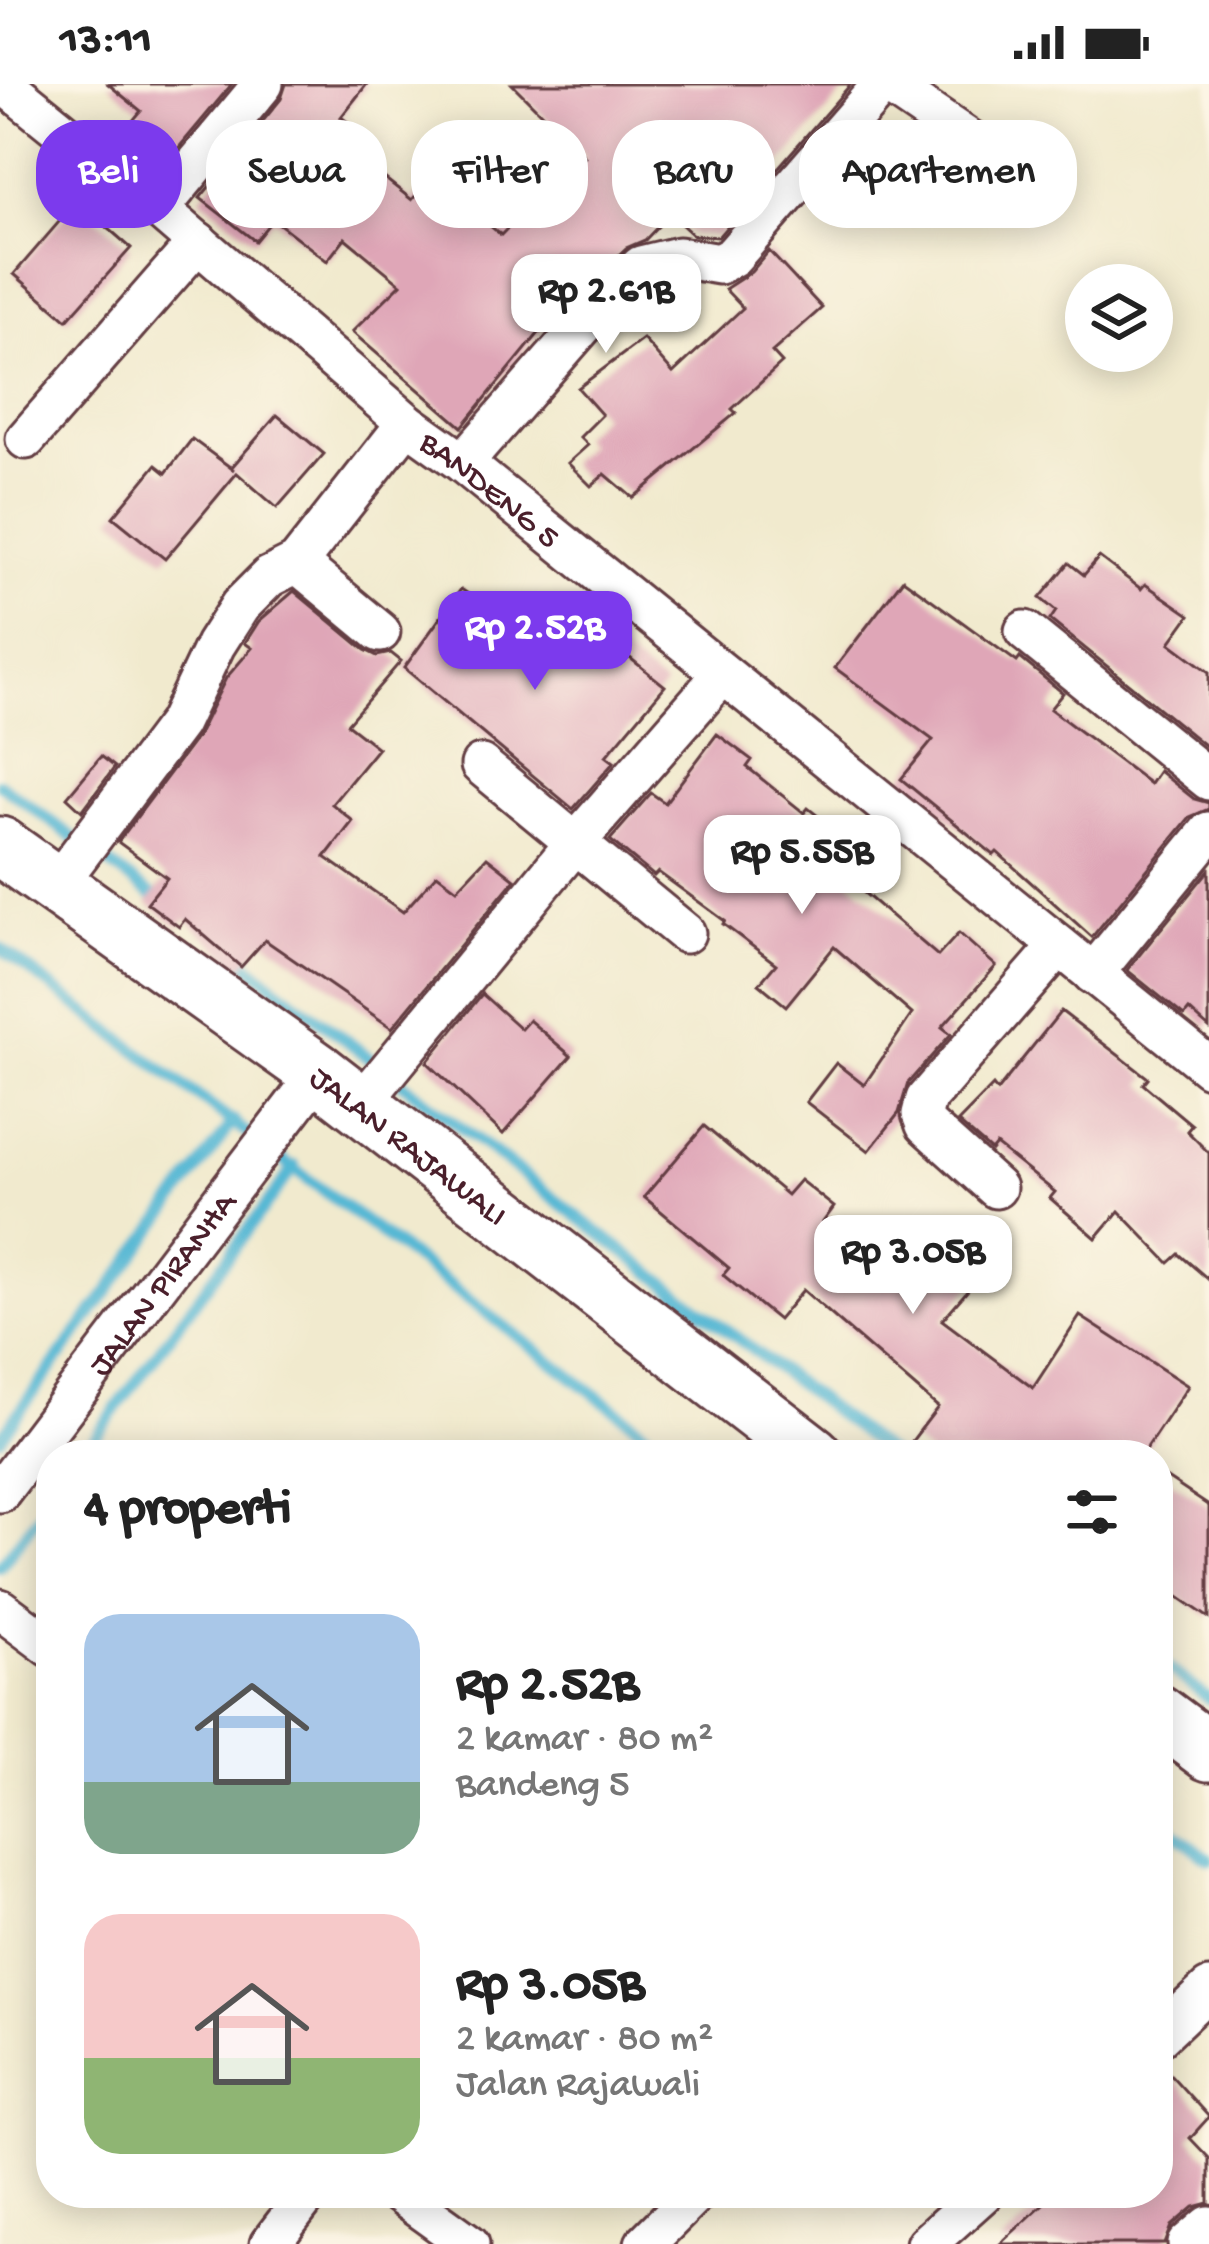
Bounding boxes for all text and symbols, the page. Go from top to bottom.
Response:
text: 13:11 [60,16,152,69]
chip: Beli [36,120,182,228]
chip: Sewa [206,120,387,228]
chip: Filter [411,120,588,228]
chip: Baru [612,120,775,228]
chip: Apartemen [799,120,1077,228]
pin: Rp 2.61B [482,254,730,356]
map controls [1065,264,1173,372]
button: layers [1065,264,1173,372]
text: Rp 2.61B [538,270,674,316]
street label: BANDENG 5 [410,425,565,559]
pin: Rp 2.52B [411,591,659,693]
text: Rp 2.52B [465,607,605,653]
pin: Rp 5.55B [678,815,926,917]
text: Rp 5.55B [731,831,873,877]
street label: JALAN RAJAWALI [300,1060,513,1237]
street label: JALAN PIRANHA [83,1185,248,1385]
pin: Rp 3.05B [789,1215,1037,1317]
text: Rp 3.05B [841,1231,985,1277]
icon: filters [1059,1479,1125,1545]
text: 4 properti [84,1482,291,1542]
text: Rp 2.52B [456,1658,639,1718]
icon: home [180,1662,324,1806]
text: 2 kamar · 80 m² [456,1718,713,1764]
text: Bandeng 5 [456,1764,630,1810]
text: Rp 3.05B [456,1958,644,2018]
icon: home [180,1962,324,2106]
text: 2 kamar · 80 m² [456,2018,713,2064]
text: Jalan Rajawali [456,2064,700,2110]

